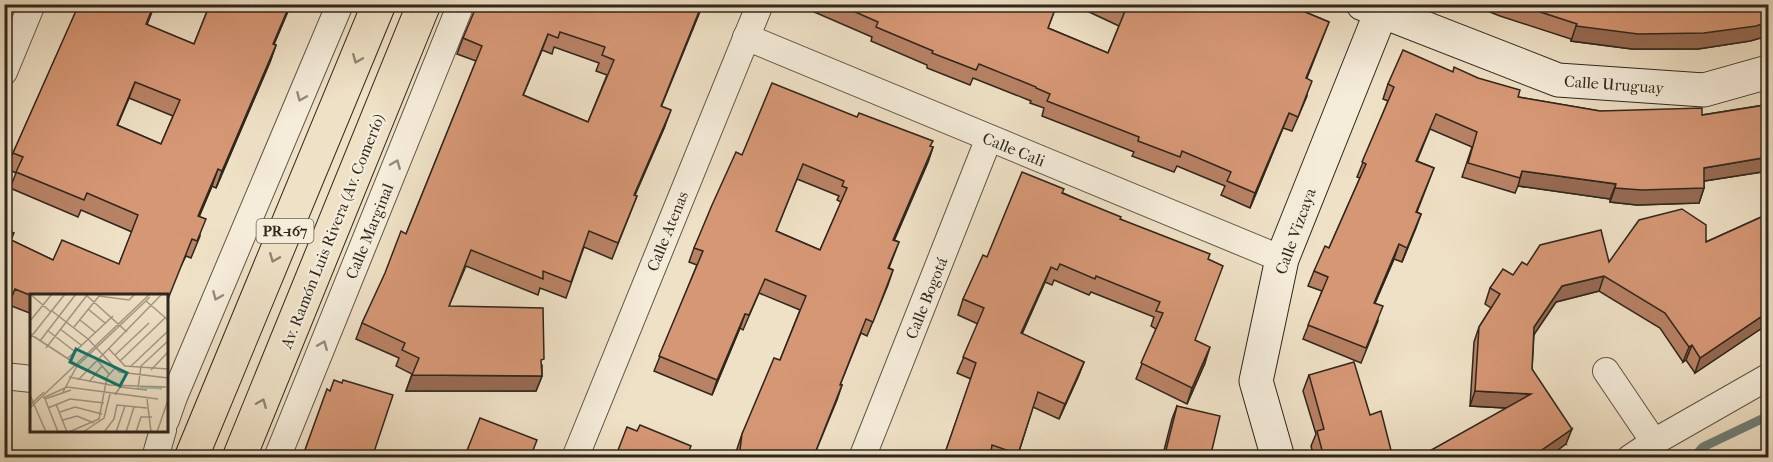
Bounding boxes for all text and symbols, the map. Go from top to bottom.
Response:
one-way arrow [352,52,364,63]
street label: Calle Uruguay [1563,72,1665,98]
one-way arrow [296,91,308,102]
street label: Av. Ramón Luis Rivera (Av. Comerío) [276,111,388,352]
street label: Calle Cali [980,128,1048,171]
one-way arrow [389,160,401,171]
street label: Calle Marginal [342,180,397,282]
street label: Calle Vizcaya [1271,185,1320,277]
street label: Calle Atenas [643,188,692,274]
road number: PR-167 [256,219,314,243]
one-way arrow [269,252,281,263]
street label: Calle Bogotá [901,254,952,342]
one-way arrow [212,290,224,301]
inset map [30,294,168,432]
one-way arrow [316,340,328,351]
one-way arrow [255,399,267,410]

